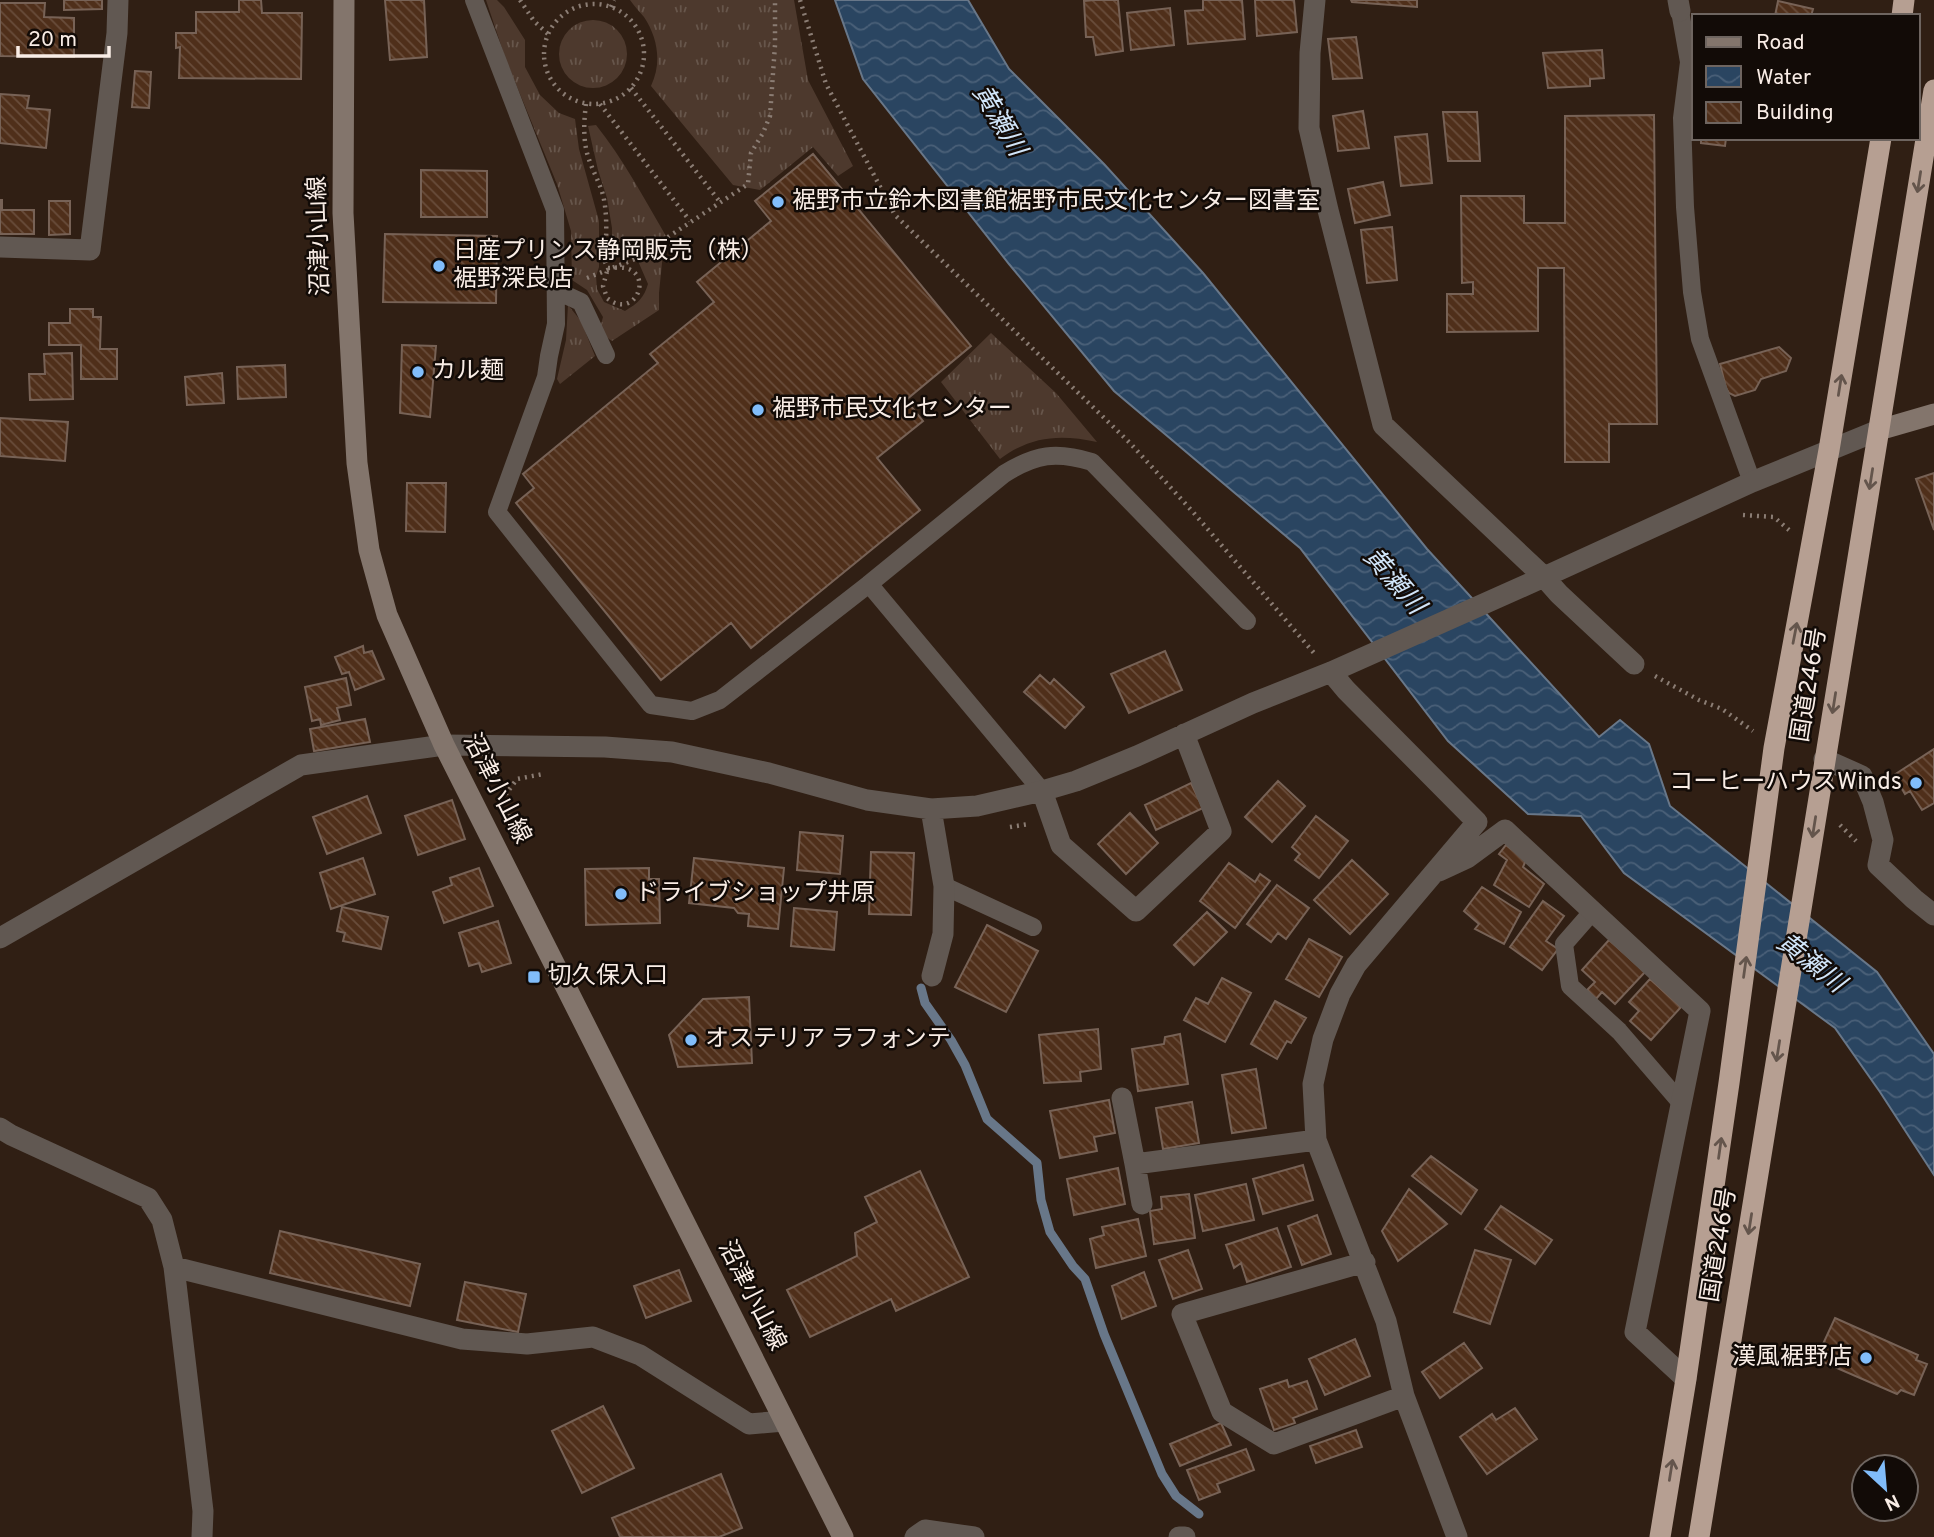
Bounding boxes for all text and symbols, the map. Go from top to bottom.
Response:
scale bar [18,14,108,58]
legend [1692,14,1920,140]
text: 20 m [28,27,77,54]
text: Road [1756,30,1805,57]
text: Water [1756,65,1811,92]
water label: 黄瀬川 [964,79,1034,165]
text: Building [1756,100,1834,127]
one-way arrow [1912,170,1925,193]
street label: 沼津小山線 [303,176,337,296]
place label: 裾野市立鈴木図書館裾野市民文化センター図書室 [792,187,1320,217]
marker: 裾野市立鈴木図書館裾野市民文化センター図書室 [770,194,786,210]
place label: 日産プリンス静岡販売（株） 裾野深良店 [453,237,765,295]
marker: 日産プリンス静岡販売（株） 裾野深良店 [431,258,447,274]
place label: カル麺 [432,357,504,387]
marker: カル麺 [410,364,426,380]
one-way arrow [1834,374,1847,397]
place label: 裾野市民文化センター [772,395,1012,425]
marker: 裾野市民文化センター [750,402,766,418]
one-way arrow [1864,467,1877,490]
water label: 黄瀬川 [1355,542,1433,625]
one-way arrow [1789,622,1803,645]
street label: 国道246号 [1786,626,1834,744]
one-way arrow [1827,691,1840,714]
street label: 沼津小山線 [455,729,537,849]
place label: コーヒーハウスWinds [1670,768,1902,798]
marker: コーヒーハウスWinds [1908,775,1924,791]
one-way arrow [1807,815,1820,837]
place label: ドライブショップ井原 [635,879,875,909]
marker: ドライブショップ井原 [613,886,629,902]
water label: 黄瀬川 [1769,927,1853,1003]
one-way arrow [1738,956,1751,978]
place label: 切久保入口 [548,962,668,992]
marker: 切久保入口 [526,969,542,985]
place label: オステリア ラフォンテ [705,1025,951,1055]
marker: オステリア ラフォンテ [683,1032,699,1048]
one-way arrow [1771,1039,1784,1062]
one-way arrow [1713,1137,1726,1160]
street label: 国道246号 [1696,1186,1744,1304]
one-way arrow [1743,1212,1756,1235]
street label: 沼津小山線 [710,1236,792,1356]
place label: 漢風裾野店 [1732,1343,1852,1373]
marker: 漢風裾野店 [1858,1350,1874,1366]
north arrow [1850,1453,1920,1523]
one-way arrow [1665,1459,1678,1482]
text: N [1880,1488,1903,1515]

